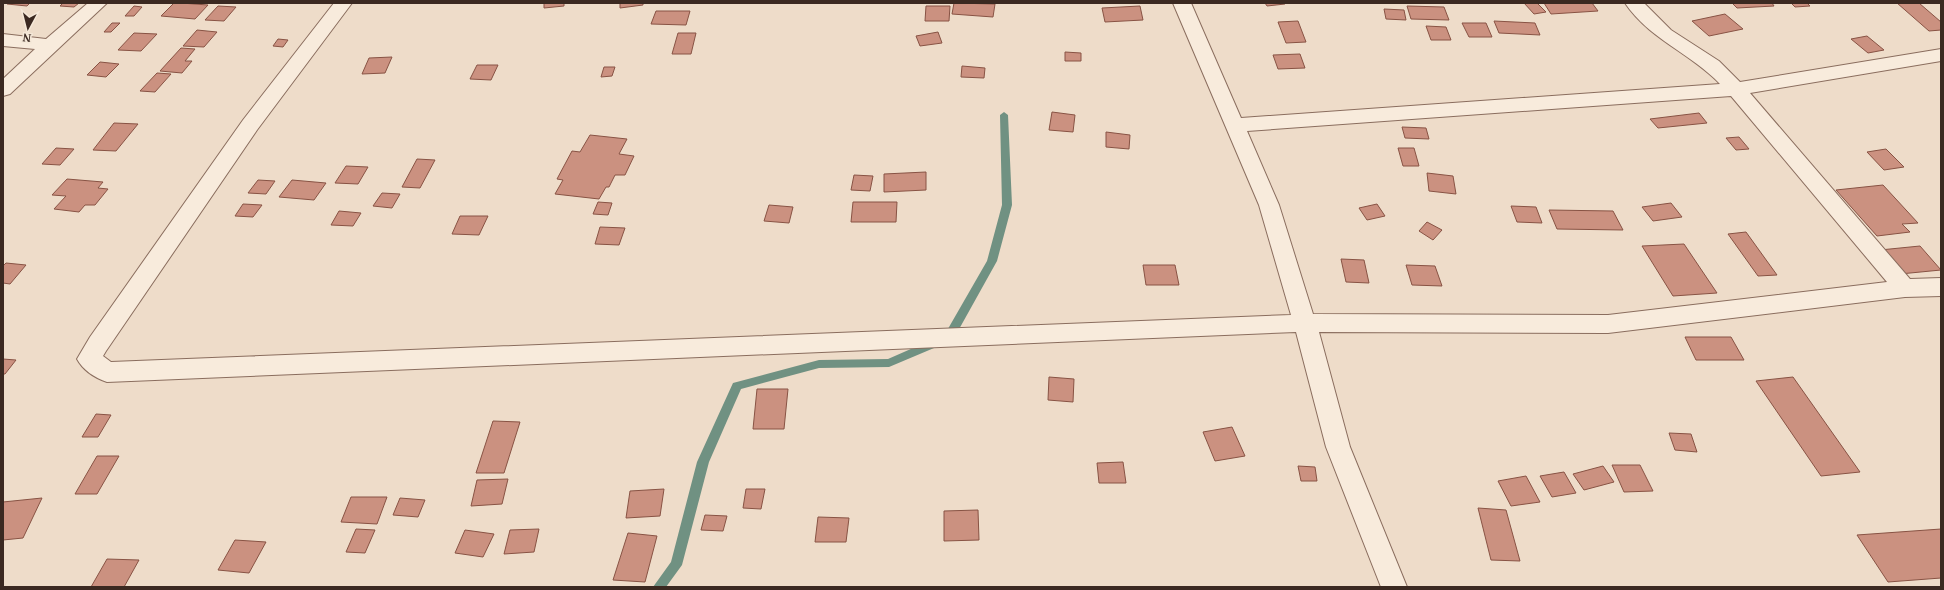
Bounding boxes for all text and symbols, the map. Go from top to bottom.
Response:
north arrow [8,8,48,48]
text: N [21,30,32,45]

